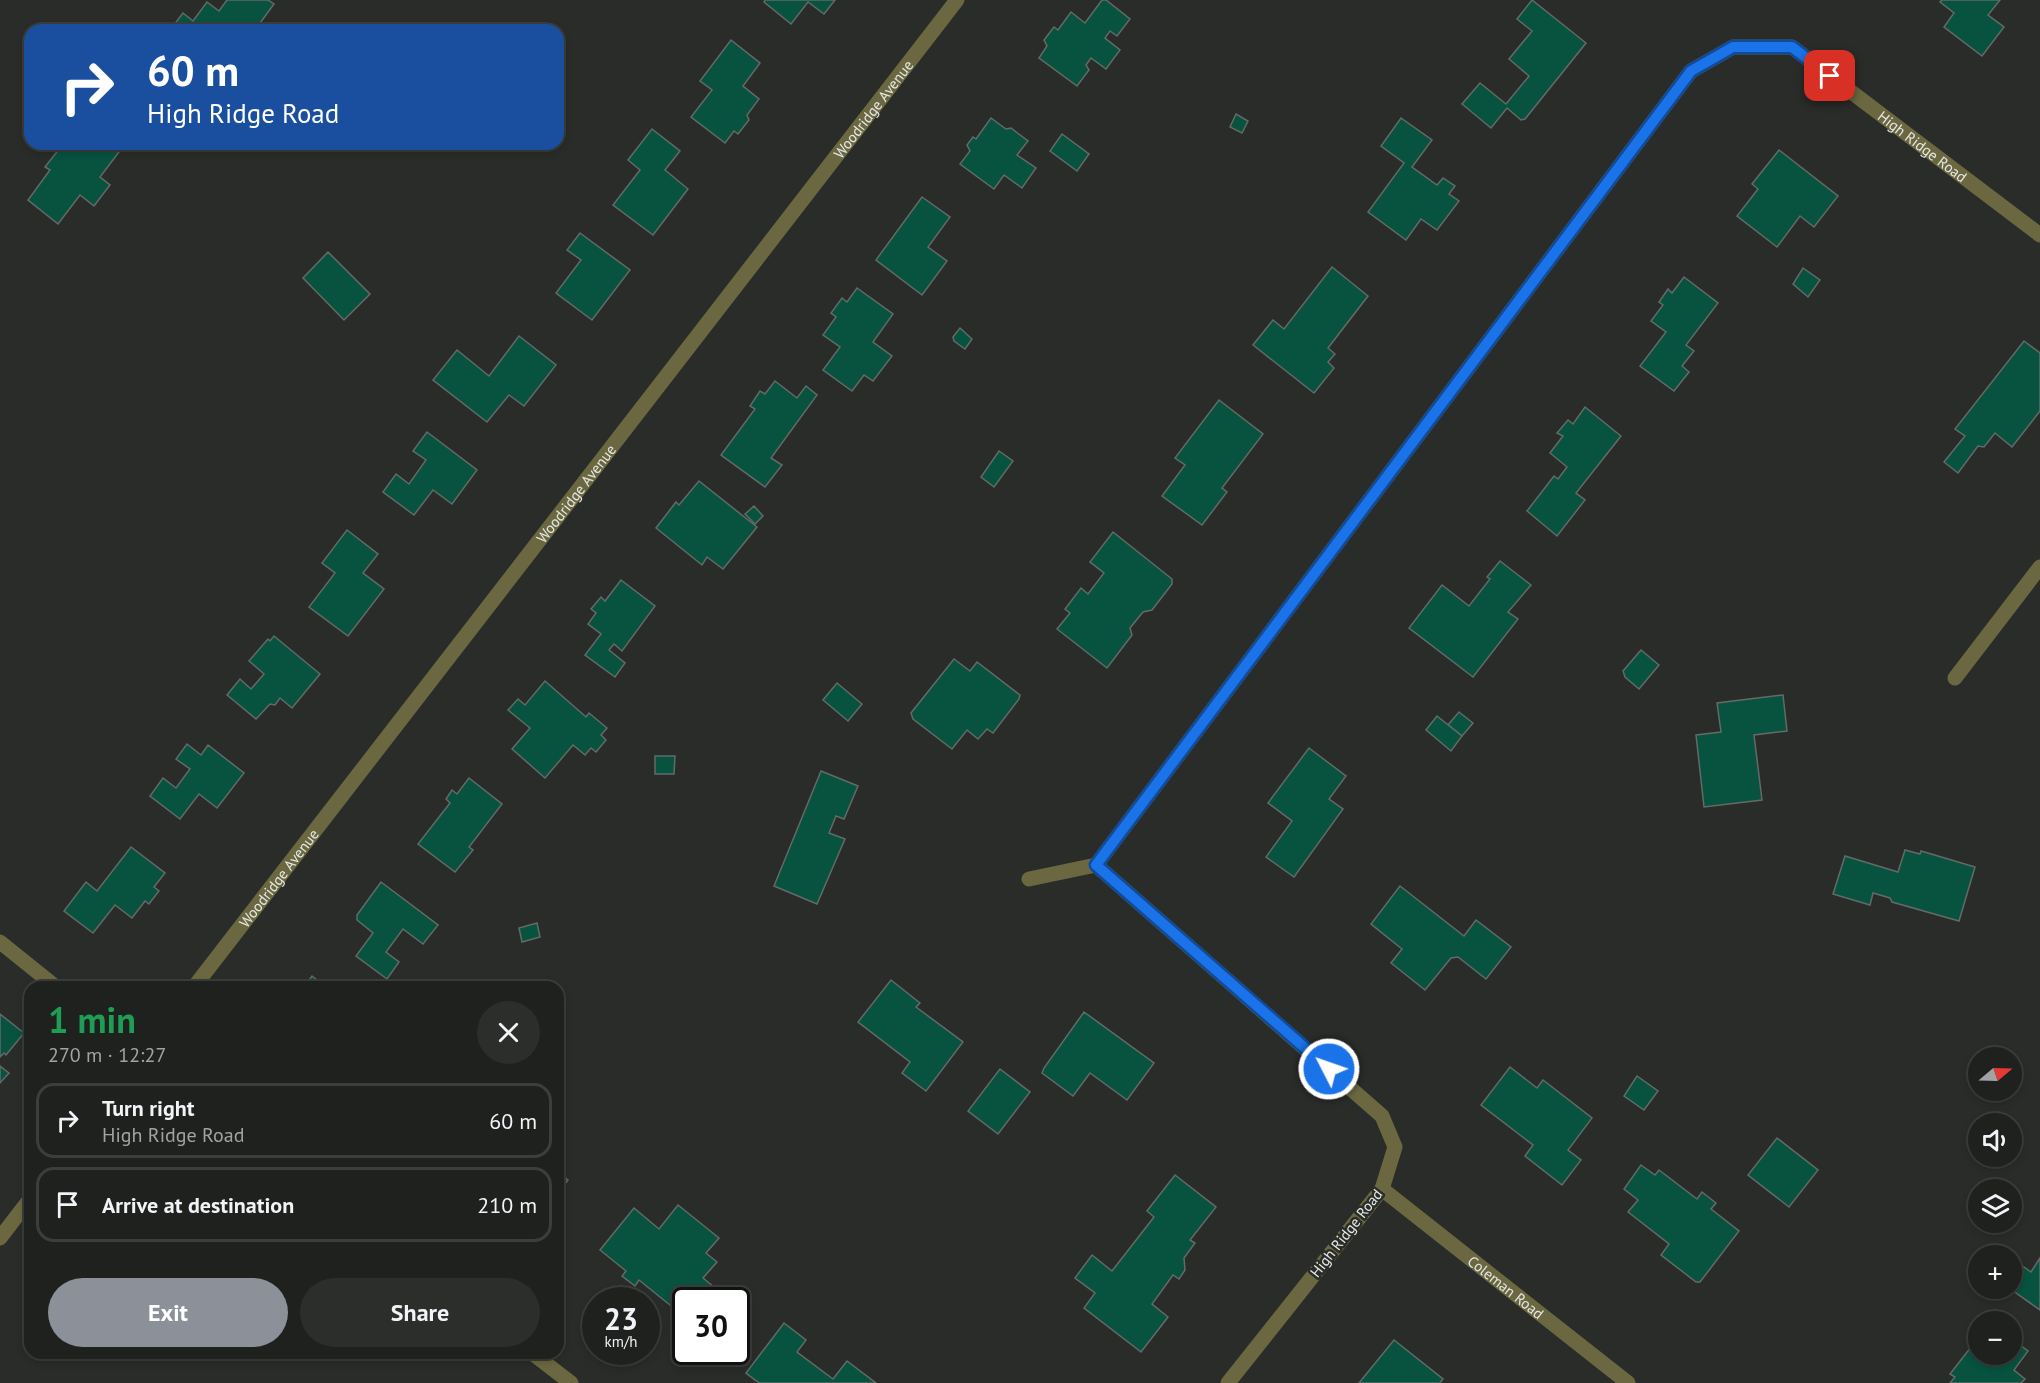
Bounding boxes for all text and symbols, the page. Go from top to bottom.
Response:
text: 60 m [147,43,239,98]
icon: right [48,48,126,126]
pin [1804,50,1855,101]
street label: Woodridge Avenue [829,56,917,162]
icon: arrive [1813,59,1846,92]
text: High Ridge Road [147,96,339,130]
street label: High Ridge Road [1874,106,1971,186]
street label: Woodridge Avenue [532,440,620,546]
street label: Woodridge Avenue [234,825,322,931]
text: 1 min [48,996,136,1043]
button: close [477,1001,540,1064]
position arrow [1297,1037,1361,1101]
text: 270 m · 12:27 [48,1042,166,1068]
north arrow [1968,1047,2022,1101]
map controls [1968,1047,2022,1365]
text: Turn right [102,1094,194,1122]
icon: right [51,1104,84,1137]
text: 60 m [489,1107,537,1135]
button: sound [1968,1113,2022,1167]
text: High Ridge Road [102,1122,244,1148]
button: layers [1968,1179,2022,1233]
street label: High Ridge Road [1306,1185,1386,1281]
icon: arrive [51,1188,84,1221]
text: Arrive at destination [102,1191,294,1219]
text: 210 m [477,1191,537,1219]
button: + [1968,1245,2022,1299]
street label: Coleman Road [1464,1251,1548,1323]
button: Exit [48,1278,288,1347]
button: Share [300,1278,540,1347]
speed limit sign: 30 [672,1287,750,1365]
text: 23 [604,1299,638,1338]
button: − [1968,1311,2022,1365]
text: km/h [605,1332,637,1351]

